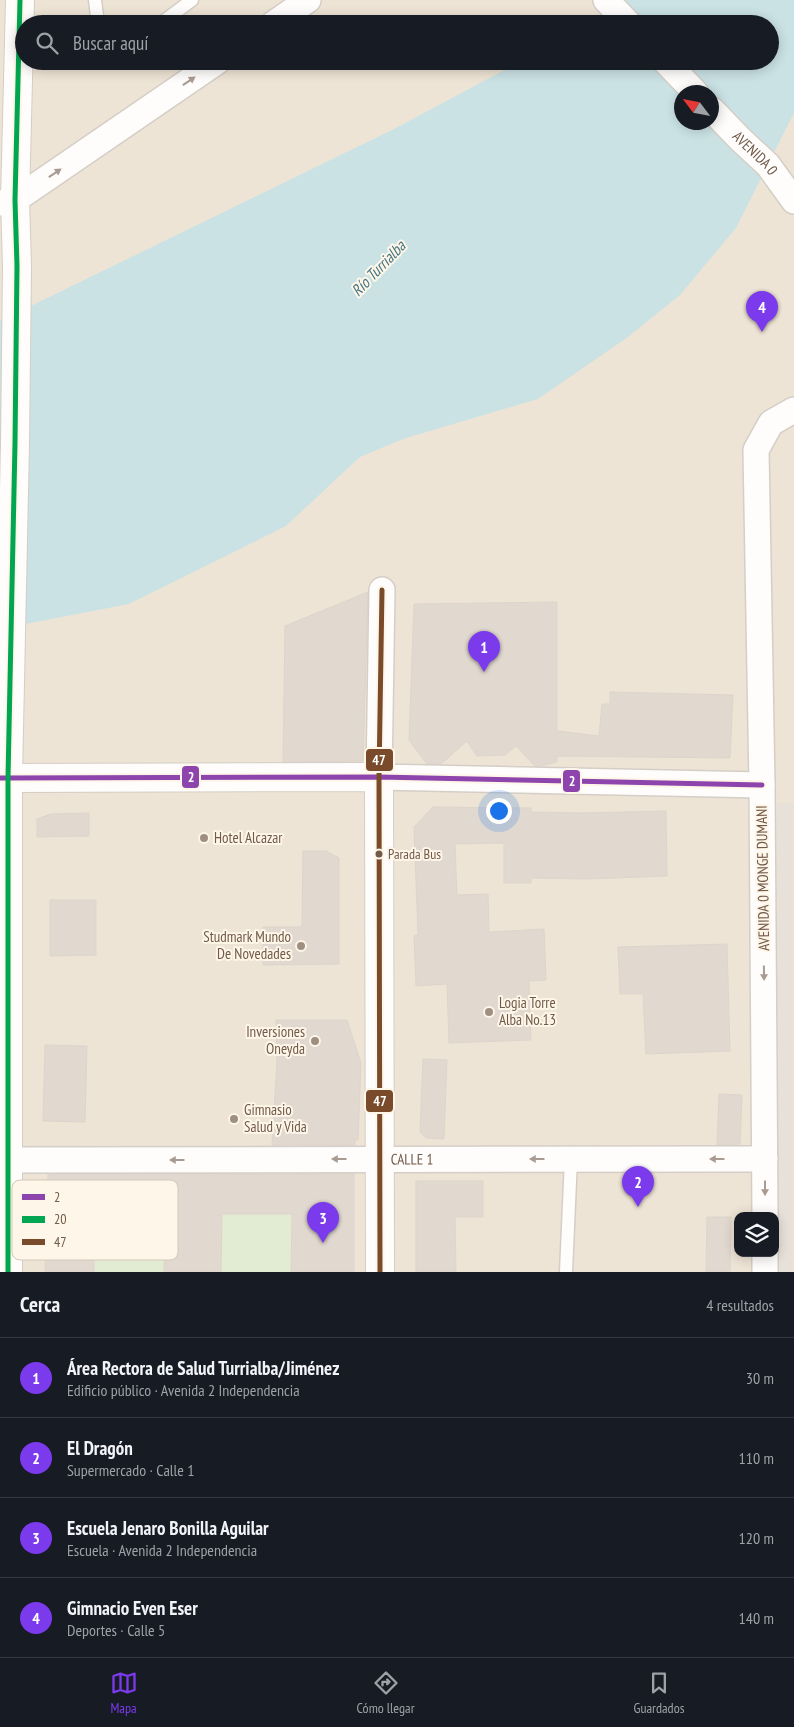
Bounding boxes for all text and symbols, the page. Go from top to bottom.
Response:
search box [15,15,779,70]
icon: search [33,29,61,57]
text: Buscar aquí [73,31,148,55]
one-way arrow [182,76,196,86]
north arrow [674,85,719,130]
street label: AVENIDA 0 [729,127,782,179]
one-way arrow [48,168,62,178]
water label: Río Turrialba [347,235,410,300]
pin: 4 [746,291,778,332]
pin: 1 [468,631,500,672]
line badge: 47 [365,748,394,772]
text: 47 [372,751,386,769]
line badge: 2 [181,765,200,789]
text: 2 [188,768,194,786]
line badge: 2 [562,769,581,793]
text: 2 [569,772,575,790]
your location [486,798,512,824]
street label: AVENIDA 0 MONGE DUMANI [752,805,773,951]
place label: Hotel Alcazar [214,828,283,847]
marker: Hotel Alcazar [198,832,210,844]
place label: Parada Bus [388,845,441,863]
marker: Parada Bus [374,849,384,859]
place label: Studmark Mundo De Novedades [203,927,291,963]
marker: Studmark Mundo De Novedades [295,940,307,952]
one-way arrow [760,966,768,982]
place label: Logia Torre Alba No.13 [499,993,556,1029]
marker: Logia Torre Alba No.13 [483,1006,495,1018]
place label: Inversiones Oneyda [246,1022,305,1058]
marker: Inversiones Oneyda [309,1035,321,1047]
line badge: 47 [365,1089,394,1113]
text: 47 [373,1092,387,1110]
place label: Gimnasio Salud y Vida [244,1100,307,1136]
marker: Gimnasio Salud y Vida [228,1113,240,1125]
street label: CALLE 1 [391,1149,433,1168]
one-way arrow [528,1155,544,1163]
one-way arrow [708,1155,724,1163]
one-way arrow [168,1156,184,1164]
one-way arrow [331,1156,347,1164]
pin: 2 [622,1166,654,1207]
legend [12,1180,178,1260]
one-way arrow [761,1181,769,1197]
text: 2 [54,1188,60,1206]
pin: 3 [307,1202,339,1243]
text: 20 [54,1210,67,1228]
map controls [734,1212,779,1257]
button: layers [734,1212,779,1257]
text: 47 [54,1233,67,1251]
text: Cerca [20,1291,60,1318]
text: 4 resultados [706,1295,774,1315]
text: Área Rectora de Salud Turrialba/Jiménez [67,1356,339,1380]
text: 1 [32,1368,40,1388]
text: 30 m [746,1368,774,1388]
text: Edificio público · Avenida 2 Independencia [67,1380,300,1400]
text: El Dragón [67,1436,133,1460]
text: 2 [32,1448,40,1468]
text: 110 m [739,1448,774,1468]
text: Supermercado · Calle 1 [67,1460,194,1480]
text: Escuela Jenaro Bonilla Aguilar [67,1516,269,1540]
text: 3 [32,1528,40,1548]
text: 120 m [739,1528,774,1548]
text: Escuela · Avenida 2 Independencia [67,1540,257,1560]
text: Gimnacio Even Eser [67,1596,198,1620]
text: 4 [32,1608,40,1628]
text: 140 m [739,1608,774,1628]
text: Deportes · Calle 5 [67,1620,165,1640]
tab: Mapa [110,1669,138,1717]
tab: Cómo llegar [357,1669,414,1717]
tab: Guardados [634,1669,684,1717]

